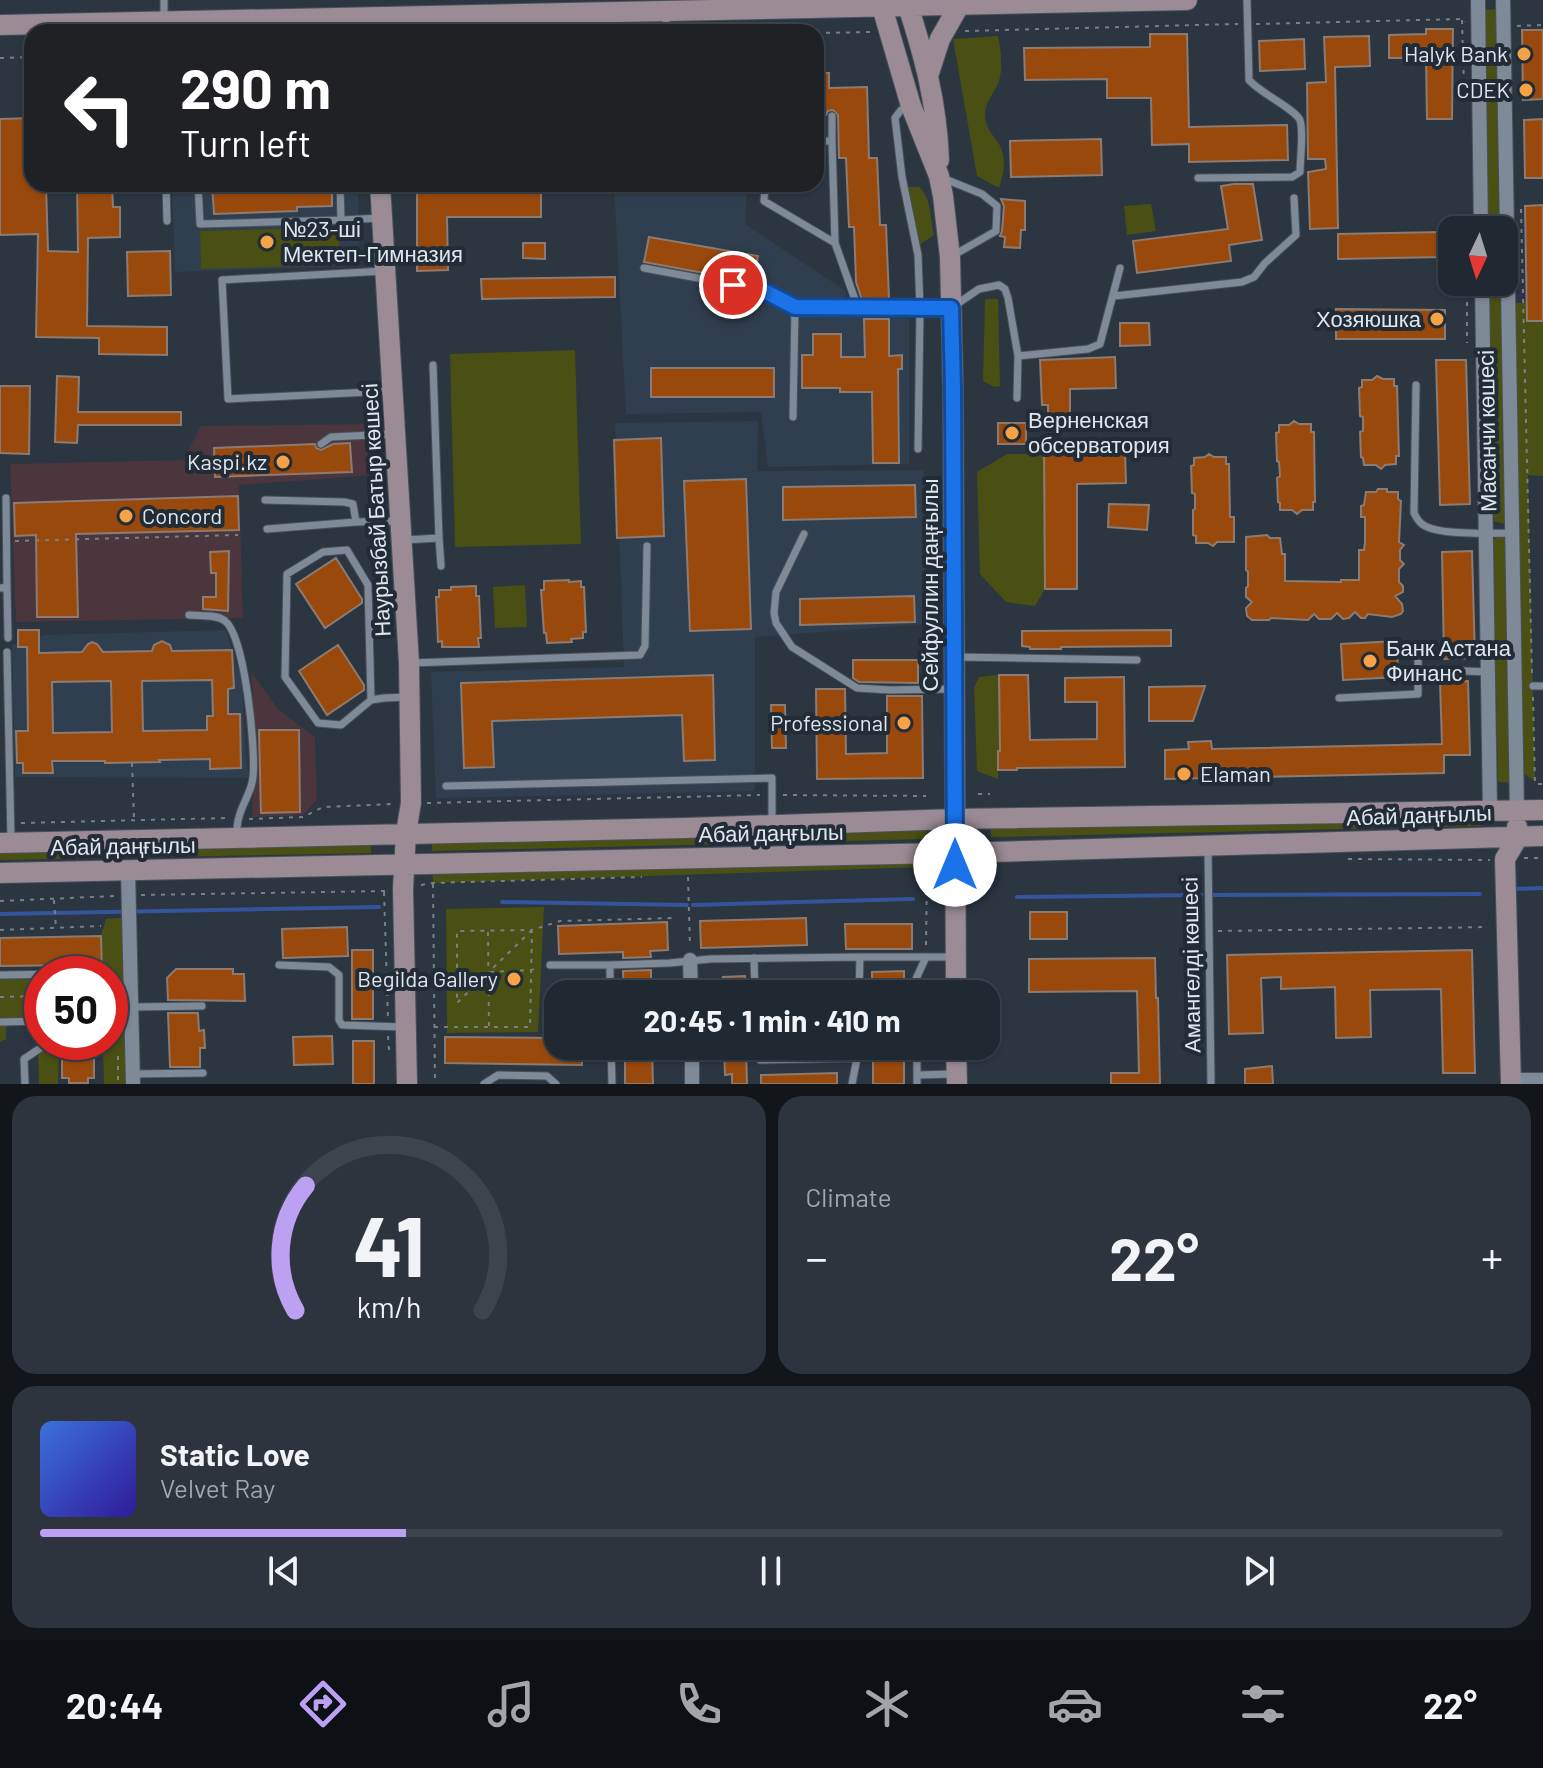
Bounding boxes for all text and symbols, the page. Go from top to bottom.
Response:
place label: Halyk Bank [1404,40,1508,66]
marker: Halyk Bank [1515,45,1533,63]
text: 290 m [180,53,331,120]
icon: left [48,56,152,160]
place label: CDEK [1456,76,1510,102]
marker: CDEK [1517,81,1535,99]
text: Turn left [180,121,311,164]
place label: №23-ші Мектеп-Гимназия [283,215,463,266]
north arrow [1438,216,1518,296]
map controls [1438,216,1518,296]
marker: №23-ші Мектеп-Гимназия [258,233,276,251]
pin [699,251,767,319]
icon: arrive [711,263,755,307]
place label: Хозяюшка [1316,305,1422,331]
marker: Хозяюшка [1428,310,1446,328]
street label: Масанчи көшесі [1472,350,1500,512]
street label: Наурызбай Батыр көшесі [355,383,396,638]
place label: Верненская обсерватория [1028,406,1170,458]
marker: Верненская обсерватория [1003,424,1021,442]
place label: Kaspi.kz [187,448,267,474]
marker: Kaspi.kz [274,453,292,471]
street label: Сейфуллин даңғылы [916,478,943,692]
place label: Concord [142,502,222,528]
marker: Concord [117,507,135,525]
place label: Банк Астана Финанс [1386,634,1512,685]
marker: Банк Астана Финанс [1361,652,1379,670]
place label: Professional [770,709,888,735]
marker: Professional [895,714,913,732]
place label: Elaman [1200,760,1271,786]
marker: Elaman [1175,765,1193,783]
street label: Абай даңғылы [1346,798,1492,831]
street label: Абай даңғылы [698,818,844,847]
position arrow [913,823,997,907]
street label: Абай даңғылы [50,831,196,860]
street label: Амангелді көшесі [1175,877,1206,1053]
speed limit sign: 50 [24,956,128,1060]
place label: Begilda Gallery [357,965,498,991]
marker: Begilda Gallery [505,970,523,988]
text: 20:45 · 1 min · 410 m [643,1002,901,1038]
text: Climate [806,1181,892,1212]
text: 41 [353,1194,425,1294]
text: 22° [1109,1221,1199,1293]
text: − [806,1230,828,1283]
text: + [1481,1230,1503,1283]
text: km/h [356,1289,421,1324]
text: Static Love [160,1436,310,1472]
text: Velvet Ray [160,1472,275,1503]
icon: previous [262,1549,306,1593]
icon: pause [749,1549,793,1593]
icon: next [1237,1549,1281,1593]
icon: directions [295,1676,351,1732]
icon: music [483,1676,539,1732]
icon: phone [671,1676,727,1732]
icon: climate [859,1676,915,1732]
icon: car [1047,1676,1103,1732]
icon: filters [1235,1676,1291,1732]
text: 20:44 [66,1683,163,1726]
text: 22° [1423,1683,1477,1726]

